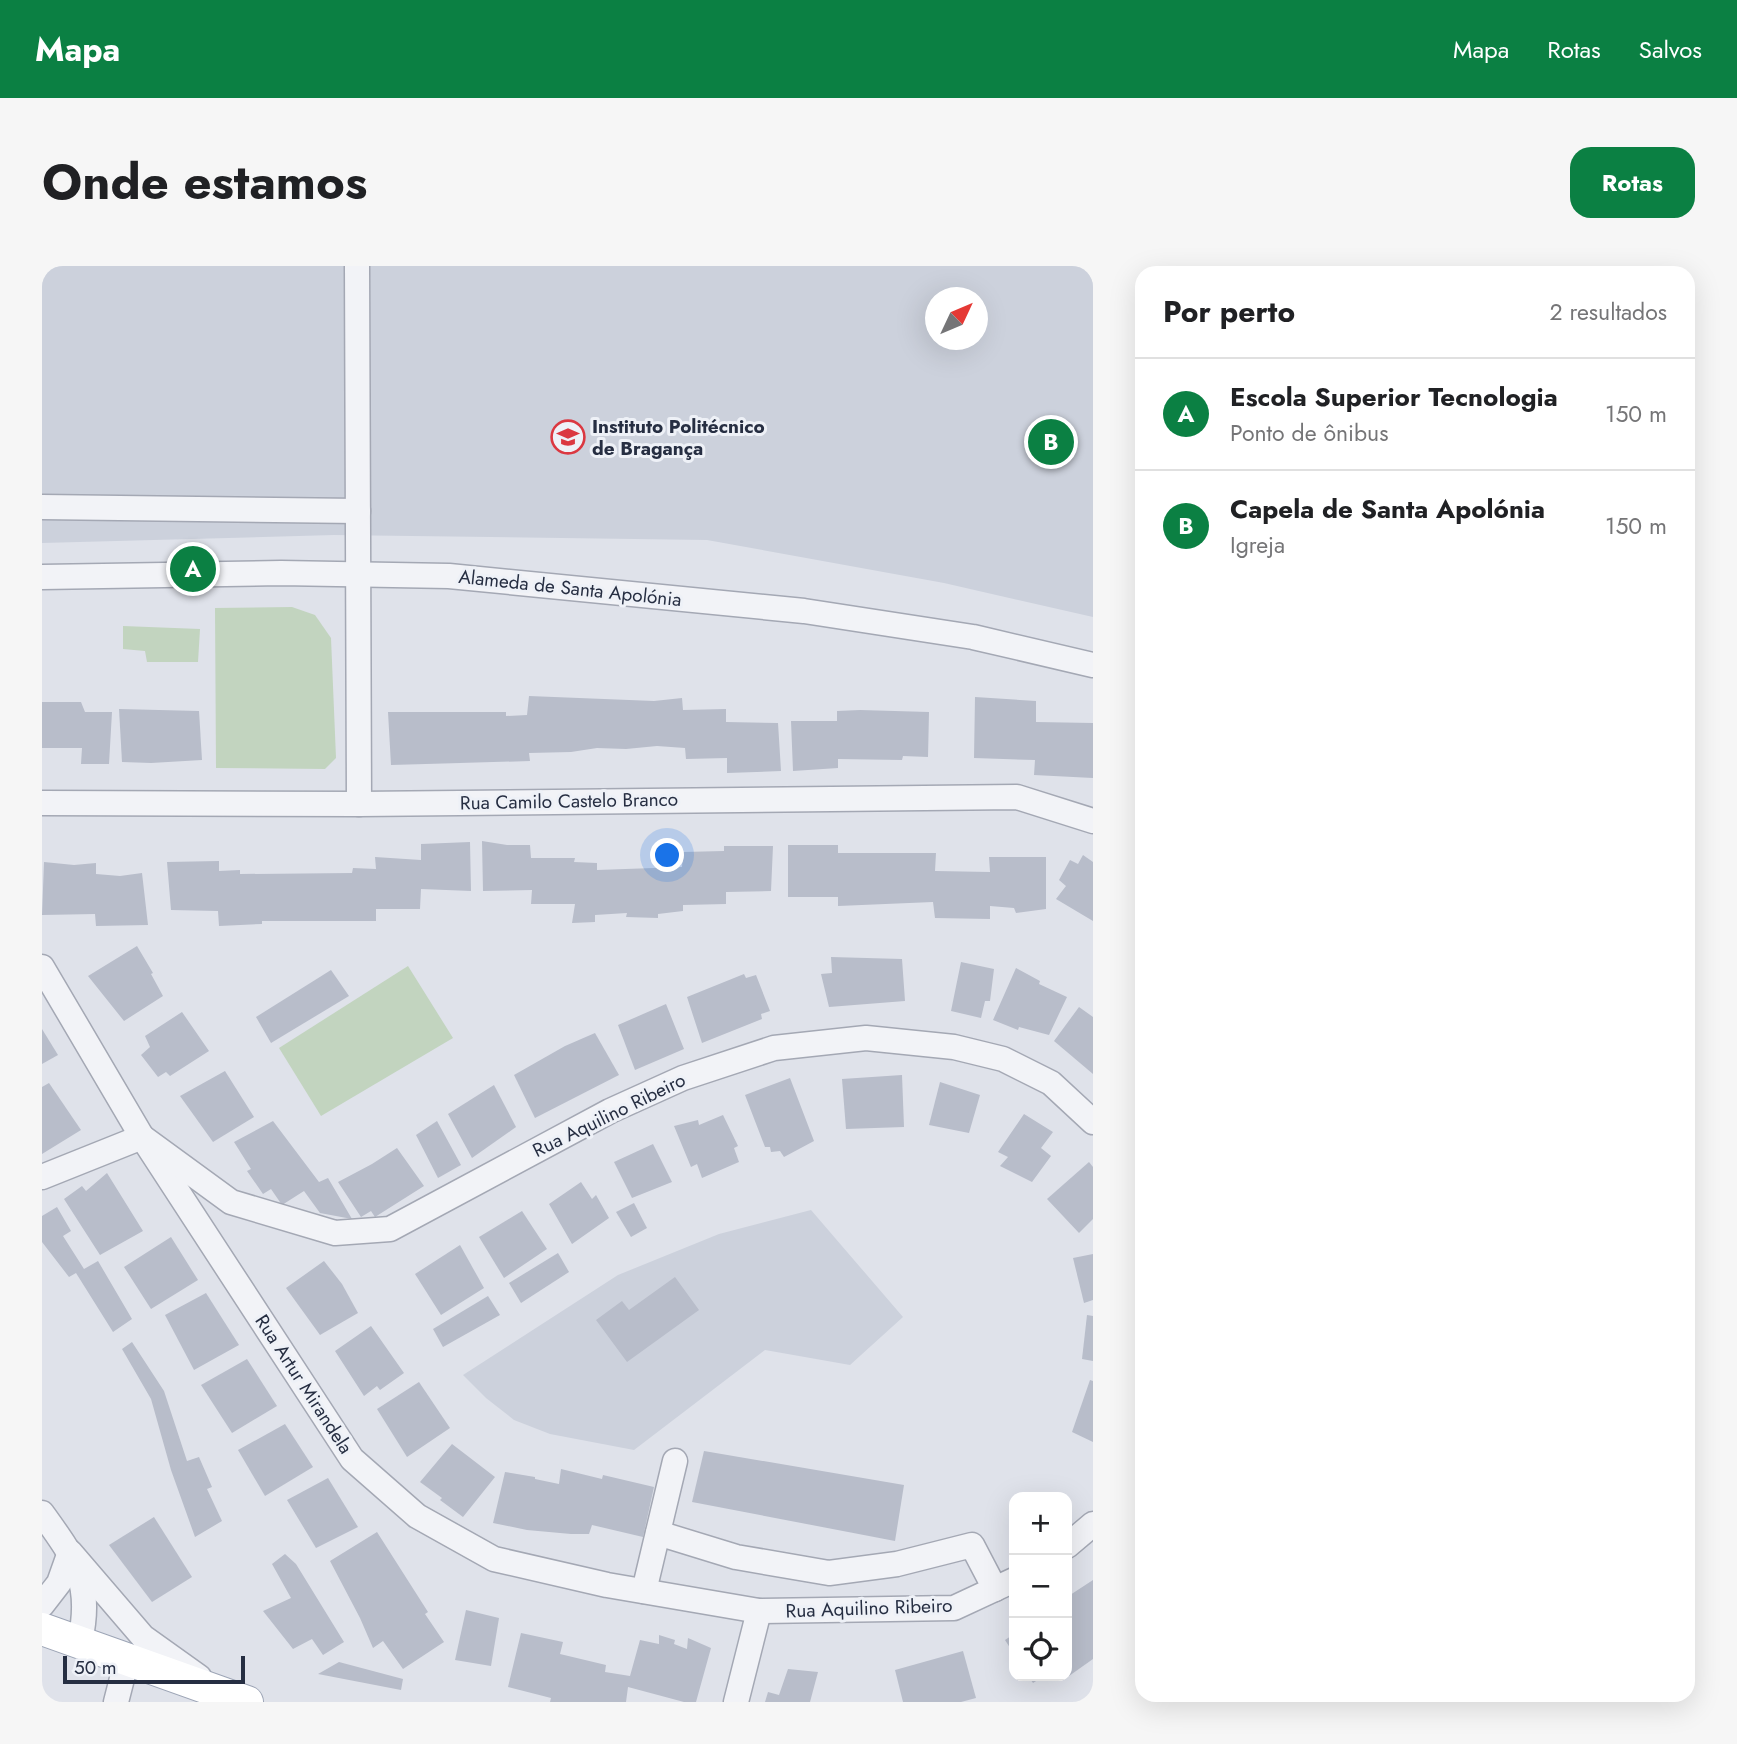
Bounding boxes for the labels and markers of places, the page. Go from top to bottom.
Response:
place label: Instituto Politécnico de Bragança [592,413,765,462]
pin: B [1028,416,1074,468]
school or university icon: Instituto Politécnico de Bragança [549,418,587,456]
pin: A [170,543,216,595]

